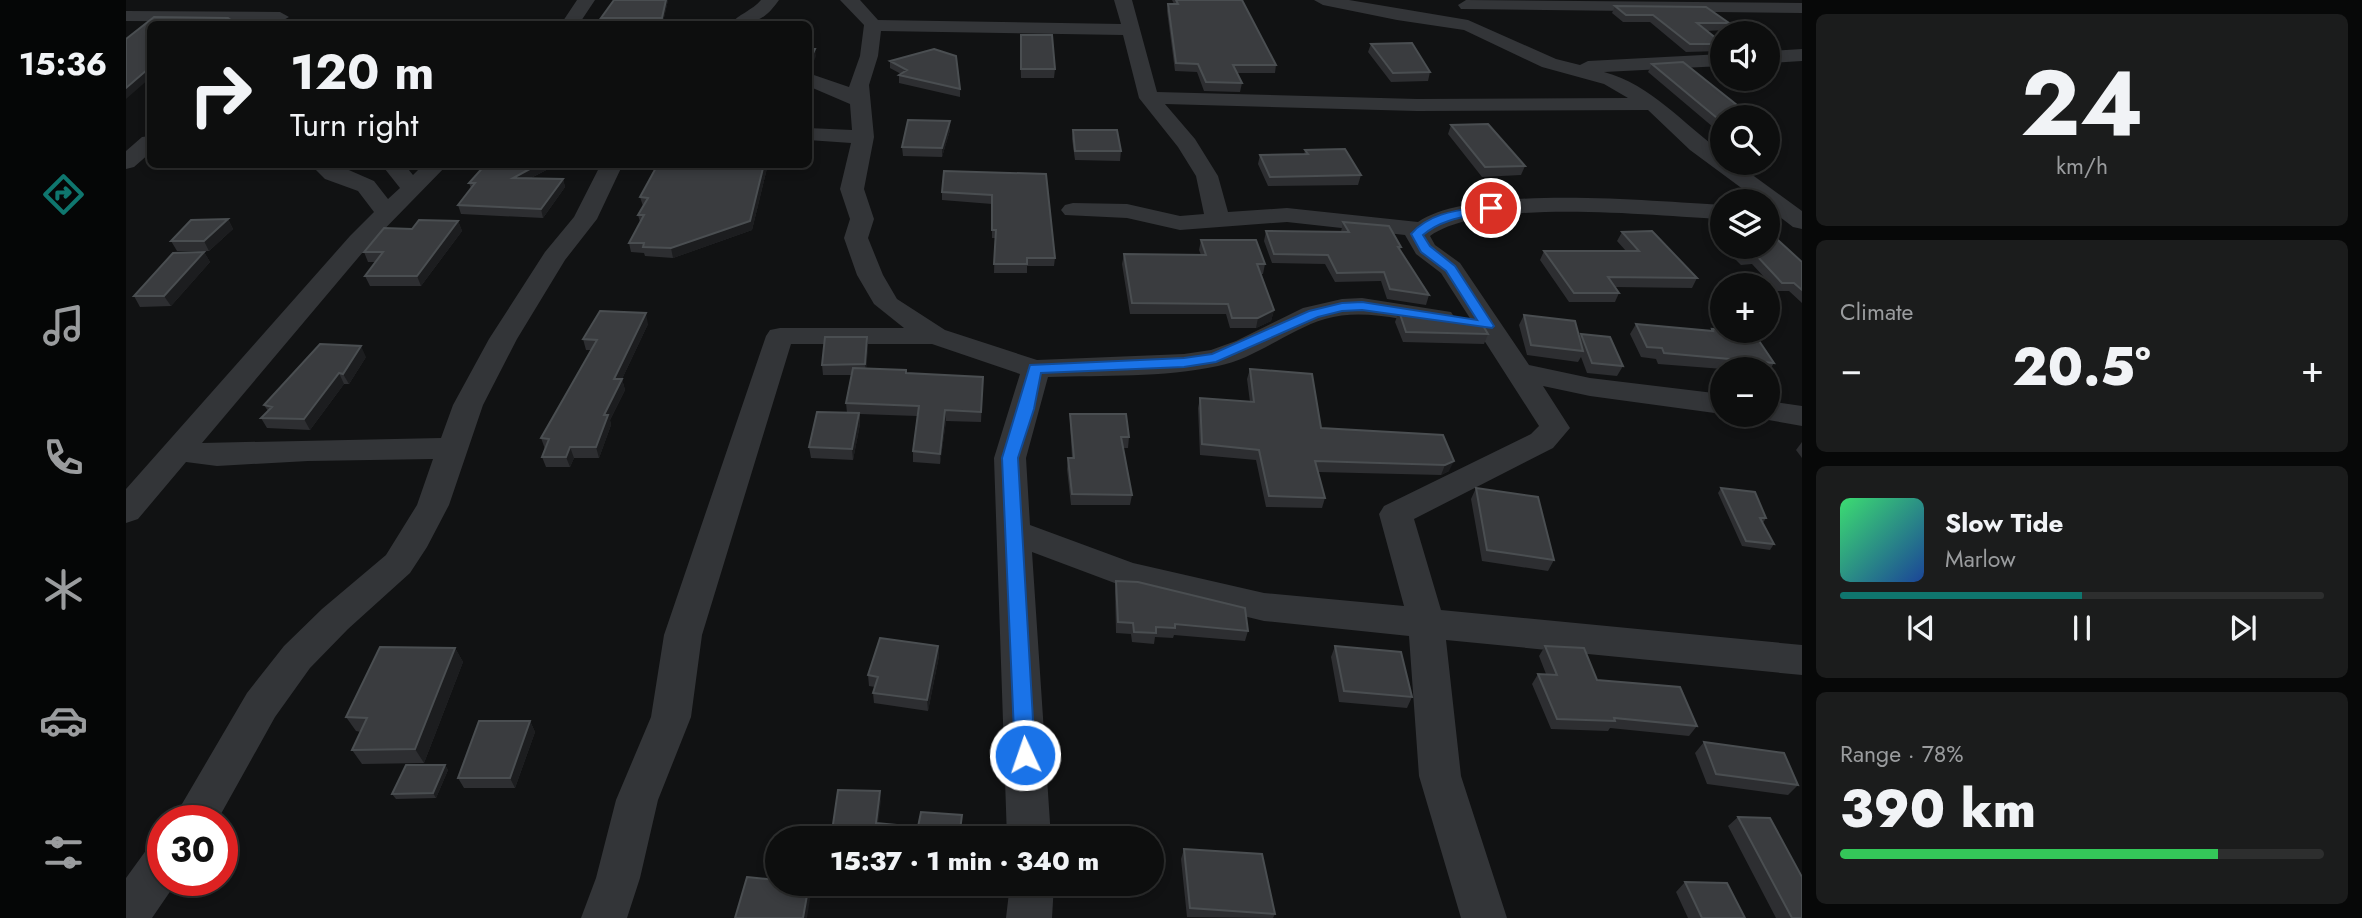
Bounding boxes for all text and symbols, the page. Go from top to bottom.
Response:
map controls [1710,21,1780,427]
button: sound [1710,21,1780,91]
text: 120 m [290,37,434,107]
text: 24 [2020,38,2144,169]
text: 15:36 [19,41,107,87]
icon: right [175,49,266,140]
text: Turn right [290,102,419,148]
button: search [1710,105,1780,175]
text: km/h [2056,149,2108,183]
icon: directions [39,170,88,219]
pin [1461,178,1521,238]
icon: arrive [1472,189,1510,227]
button: layers [1710,189,1780,259]
button: + [1710,273,1780,343]
text: Climate [1840,295,1913,329]
icon: music [39,301,88,350]
text: 20.5° [2012,329,2151,405]
text: − [1840,341,1862,396]
text: + [2301,341,2324,396]
button: − [1710,357,1780,427]
icon: phone [39,433,88,482]
text: Slow Tide [1945,504,2064,542]
text: Marlow [1945,542,2016,576]
icon: climate [39,565,88,614]
icon: previous [1902,609,1940,647]
icon: pause [2063,609,2101,647]
icon: next [2224,609,2262,647]
icon: car [39,696,88,745]
position arrow [988,718,1062,792]
text: Range · 78% [1840,737,1964,771]
text: 390 km [1840,771,2036,847]
speed limit sign: 30 [147,805,238,896]
icon: filters [39,828,88,877]
text: 15:37 · 1 min · 340 m [830,842,1099,880]

